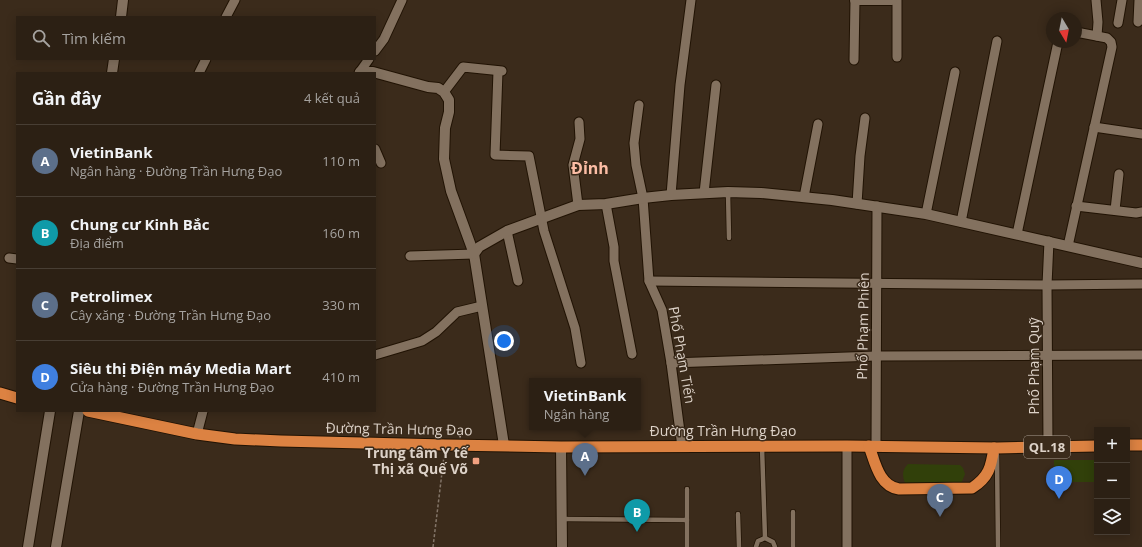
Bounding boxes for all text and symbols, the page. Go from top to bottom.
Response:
north arrow [1046,12,1082,48]
search box [16,16,376,60]
icon: search [30,27,52,49]
text: Tìm kiếm [62,28,126,48]
text: Gần đây [32,87,101,110]
text: 4 kết quả [304,89,360,107]
text: VietinBank [70,142,152,162]
text: A [41,152,49,170]
text: 110 m [322,152,360,170]
district label: Đỉnh [571,157,609,179]
text: Ngân hàng · Đường Trần Hưng Đạo [70,162,282,180]
text: Chung cư Kinh Bắc [70,214,210,234]
text: B [41,224,49,242]
text: 160 m [322,224,360,242]
text: Địa điểm [70,234,124,252]
street label: Phố Phạm Phiên [852,272,873,380]
text: Petrolimex [70,286,152,306]
text: C [41,296,49,314]
text: 330 m [322,296,360,314]
street label: Phố Phạm Tiến [665,305,700,405]
text: Cây xăng · Đường Trần Hưng Đạo [70,306,271,324]
street label: Phố Phạm Quỹ [1024,317,1043,414]
your location [494,331,514,351]
text: Siêu thị Điện máy Media Mart [70,358,291,378]
text: D [40,368,50,386]
text: 410 m [322,368,360,386]
text: Cửa hàng · Đường Trần Hưng Đạo [70,378,274,396]
popup [529,378,641,430]
text: VietinBank [544,385,626,405]
text: Ngân hàng [544,405,609,423]
street label: Đường Trần Hưng Đạo [325,418,473,439]
street label: Đường Trần Hưng Đạo [649,421,797,440]
map controls [1094,427,1130,535]
button: + [1094,427,1130,463]
road number: QL.18 [1024,436,1070,458]
place label: Trung tâm Y tế Thị xã Quế Võ [365,443,469,478]
pin: A [572,443,598,476]
marker: Trung tâm Y tế Thị xã Quế Võ [471,456,481,466]
button: − [1094,463,1130,499]
pin: D [1046,466,1072,499]
pin: C [927,484,953,517]
pin: B [624,499,650,532]
button: layers [1094,499,1130,535]

